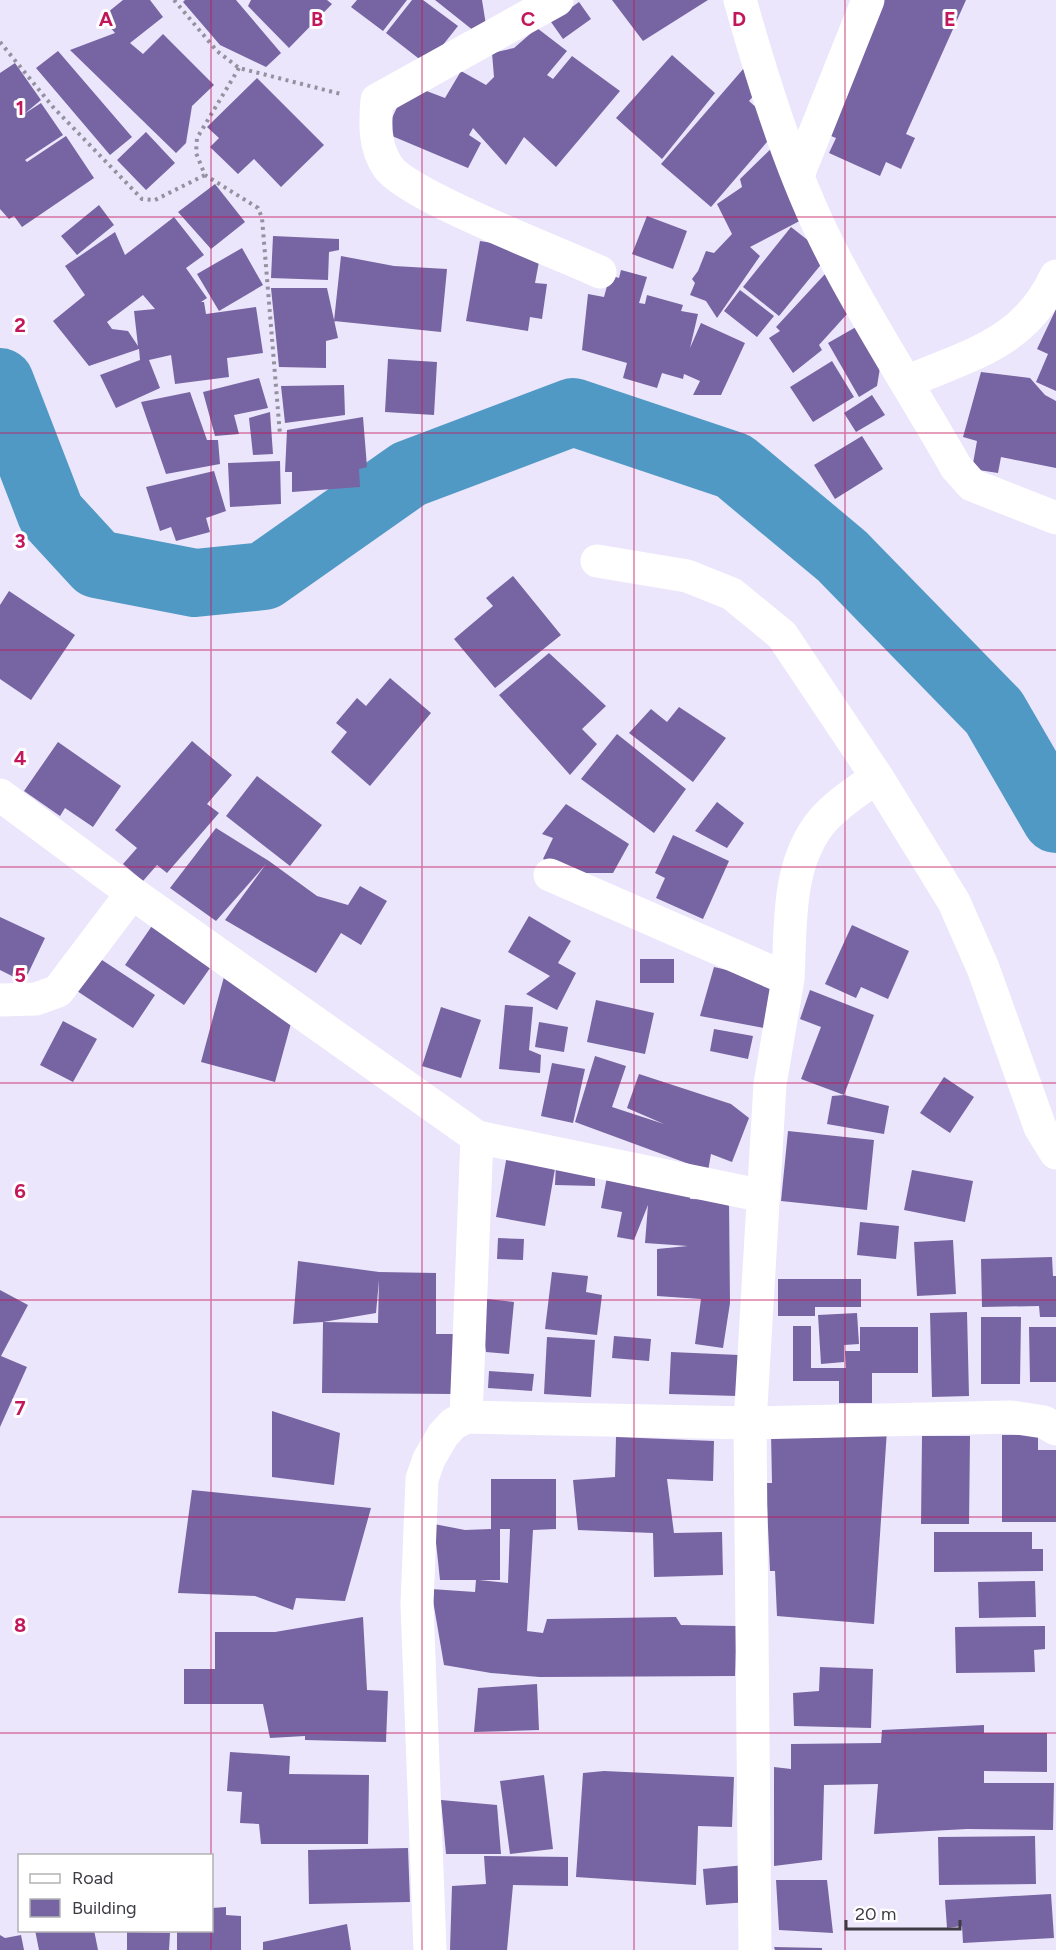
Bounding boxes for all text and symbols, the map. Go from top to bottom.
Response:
text: A [99,7,114,31]
text: B [311,7,323,31]
text: C [521,7,535,31]
text: D [732,7,746,31]
text: E [944,7,956,31]
text: 1 [16,96,24,120]
text: 2 [14,313,26,337]
text: 3 [14,529,26,553]
text: 4 [14,746,27,770]
text: 5 [14,963,26,987]
text: 6 [14,1179,26,1203]
text: 7 [14,1396,26,1420]
text: 8 [14,1613,26,1637]
legend [18,1854,213,1932]
text: Road [72,1867,113,1889]
scale bar [846,1893,960,1931]
text: Building [72,1897,137,1919]
text: 20 m [855,1903,896,1925]

